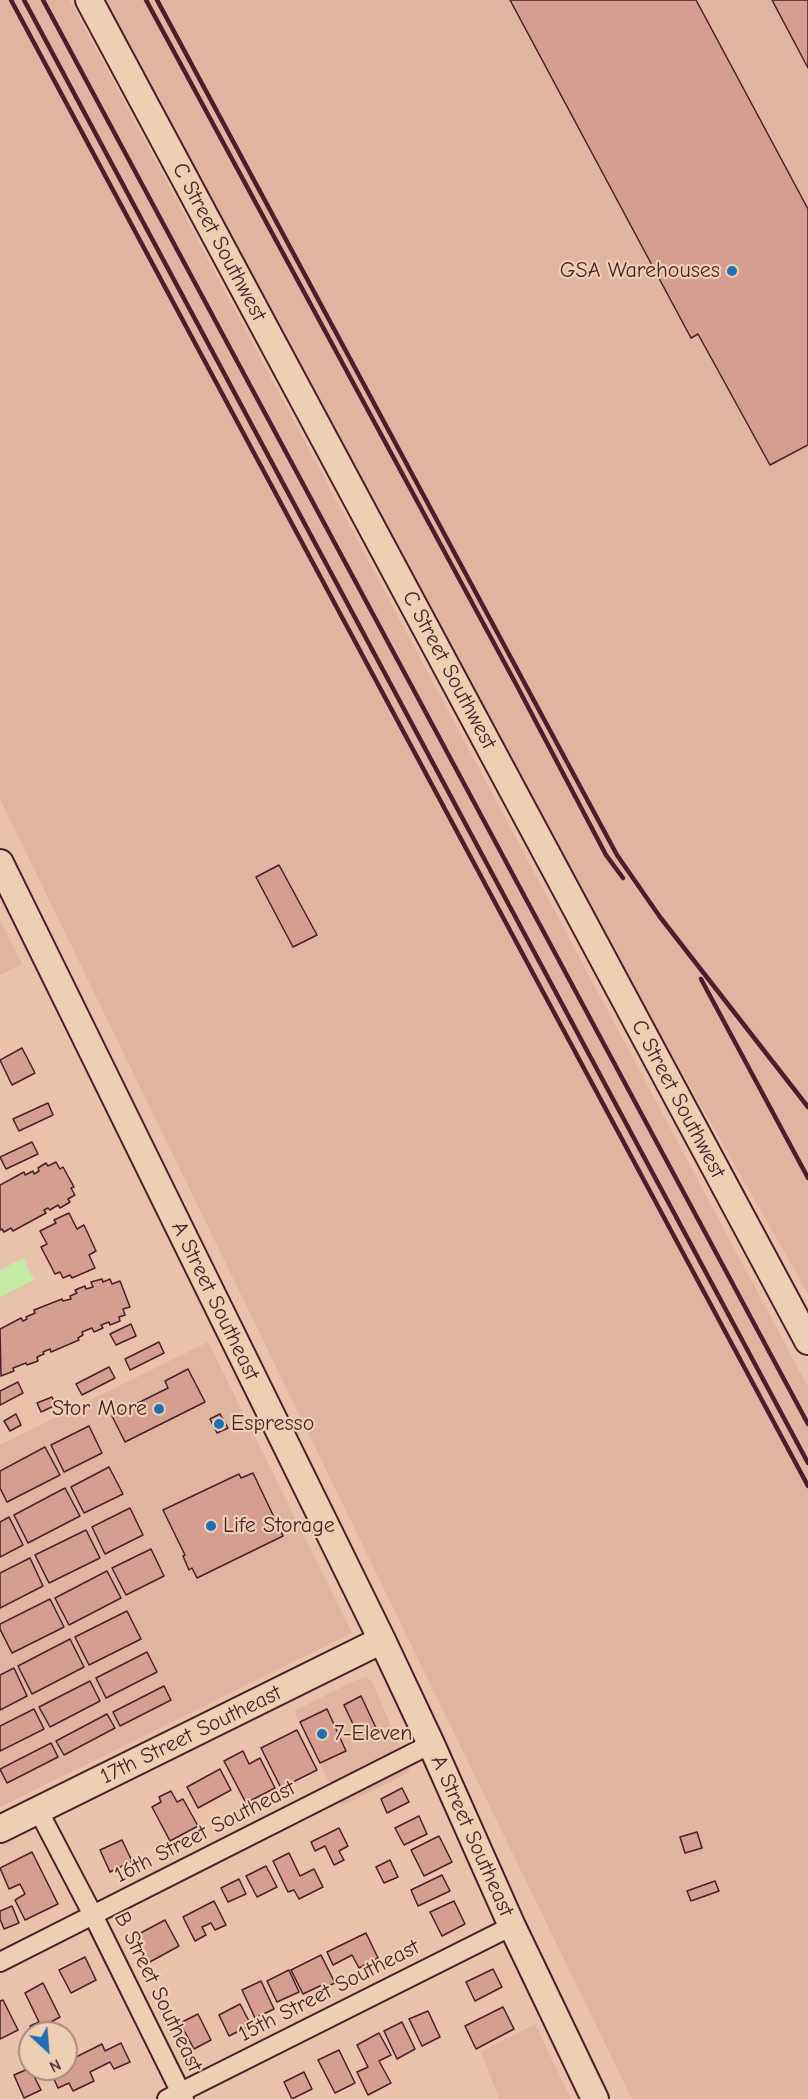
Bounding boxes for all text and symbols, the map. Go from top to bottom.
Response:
street label: C Street Southwest [166,158,272,326]
place label: GSA Warehouses [560,258,720,284]
marker: GSA Warehouses [725,264,739,278]
street label: C Street Southwest [396,586,502,754]
street label: C Street Southwest [625,1015,731,1183]
street label: A Street Southeast [165,1217,265,1385]
place label: Stor More [52,1396,147,1422]
marker: Stor More [152,1402,166,1416]
place label: Espresso [231,1411,314,1437]
marker: Espresso [212,1417,226,1431]
place label: Life Storage [223,1513,335,1539]
marker: Life Storage [204,1519,218,1533]
street label: 17th Street Southeast [96,1680,286,1790]
place label: 7-Eleven [334,1721,413,1747]
marker: 7-Eleven [315,1727,329,1741]
street label: A Street Southeast [425,1751,519,1921]
street label: 16th Street Southeast [110,1775,300,1889]
street label: B Street Southeast [108,1908,208,2076]
street label: 15th Street Southeast [234,1934,424,2048]
north arrow [18,2021,78,2081]
text: N [46,2055,64,2076]

